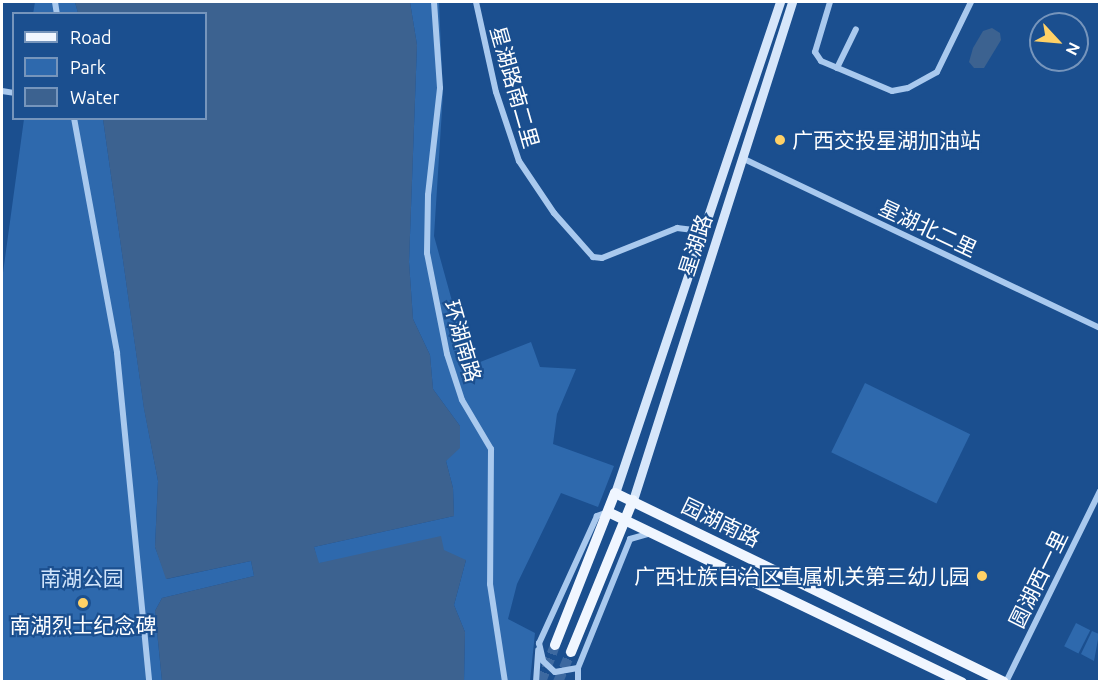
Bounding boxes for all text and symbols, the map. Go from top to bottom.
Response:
legend [12,12,207,120]
north arrow [1029,12,1089,72]
street label: 星湖路南二里 [486,23,544,151]
text: Road [70,27,112,47]
text: N [1063,40,1084,58]
text: Park [70,57,106,77]
text: Water [70,87,119,107]
place label: 广西交投星湖加油站 [792,127,981,153]
marker: 广西交投星湖加油站 [773,133,787,147]
street label: 星湖北二里 [875,194,981,262]
street label: 星湖路 [673,211,717,279]
street label: 环湖南路 [439,297,487,385]
street label: 园湖南路 [678,492,764,552]
street label: 圆湖西一里 [1004,526,1072,632]
place label: 广西壮族自治区直属机关第三幼儿园 [634,563,970,589]
park label: 南湖公园 [40,565,124,591]
marker: 广西壮族自治区直属机关第三幼儿园 [975,569,989,583]
marker: 南湖烈士纪念碑 [76,596,90,610]
place label: 南湖烈士纪念碑 [10,612,156,638]

